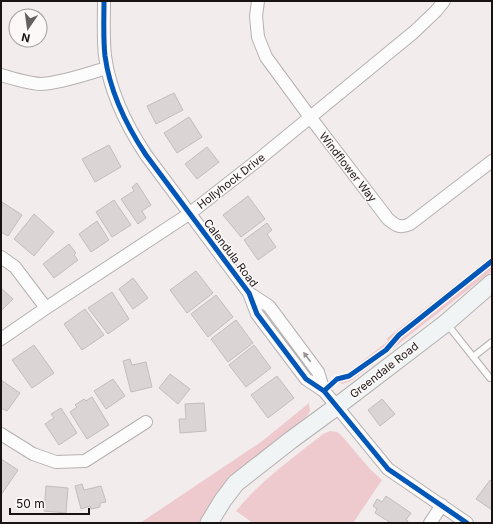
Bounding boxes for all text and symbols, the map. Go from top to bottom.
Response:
north arrow [8,8,48,48]
text: N [20,30,31,46]
street label: Windflower Way [316,129,380,205]
street label: Hollyhock Drive [194,150,268,212]
street label: Calendula Road [201,216,261,290]
street label: Greendale Road [347,339,421,401]
one-way arrow [303,352,311,362]
scale bar [10,490,89,516]
text: 50 m [16,496,45,511]

